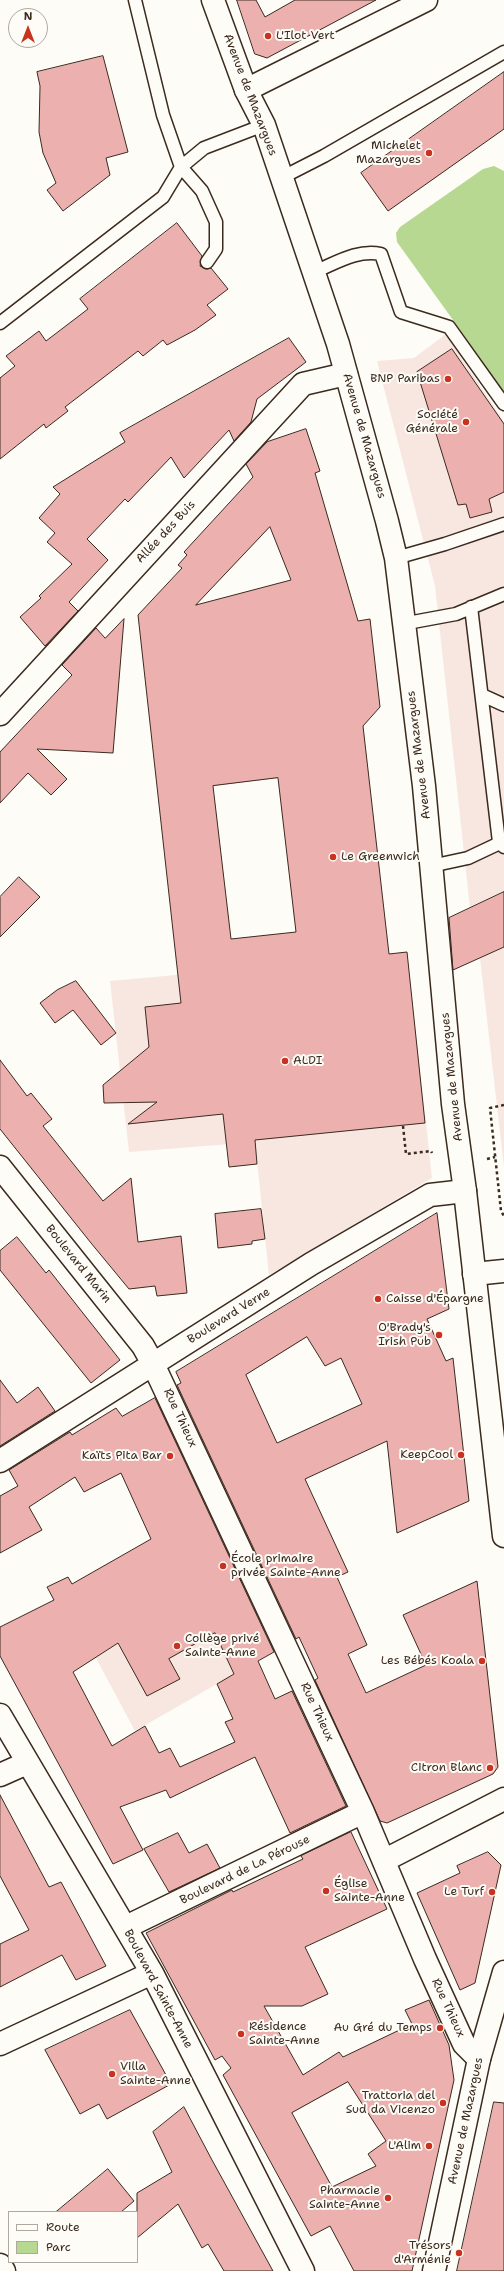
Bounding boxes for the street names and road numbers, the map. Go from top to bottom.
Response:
street label: Avenue de Mazargues [220,32,280,158]
street label: Avenue de Mazargues [339,372,389,500]
street label: Allée des Buis [133,498,199,566]
street label: Avenue de Mazargues [404,690,434,820]
street label: Avenue de Mazargues [438,1012,466,1142]
street label: Boulevard Marin [42,1222,114,1306]
street label: Boulevard Verne [185,1285,273,1347]
street label: Rue Thieux [160,1386,200,1450]
street label: Rue Thieux [297,1680,337,1744]
street label: Boulevard de La Pérouse [178,1832,312,1908]
street label: Boulevard Sainte-Anne [120,1927,196,2051]
street label: Rue Thieux [428,1976,468,2040]
street label: Avenue de Mazargues [445,2056,487,2186]

